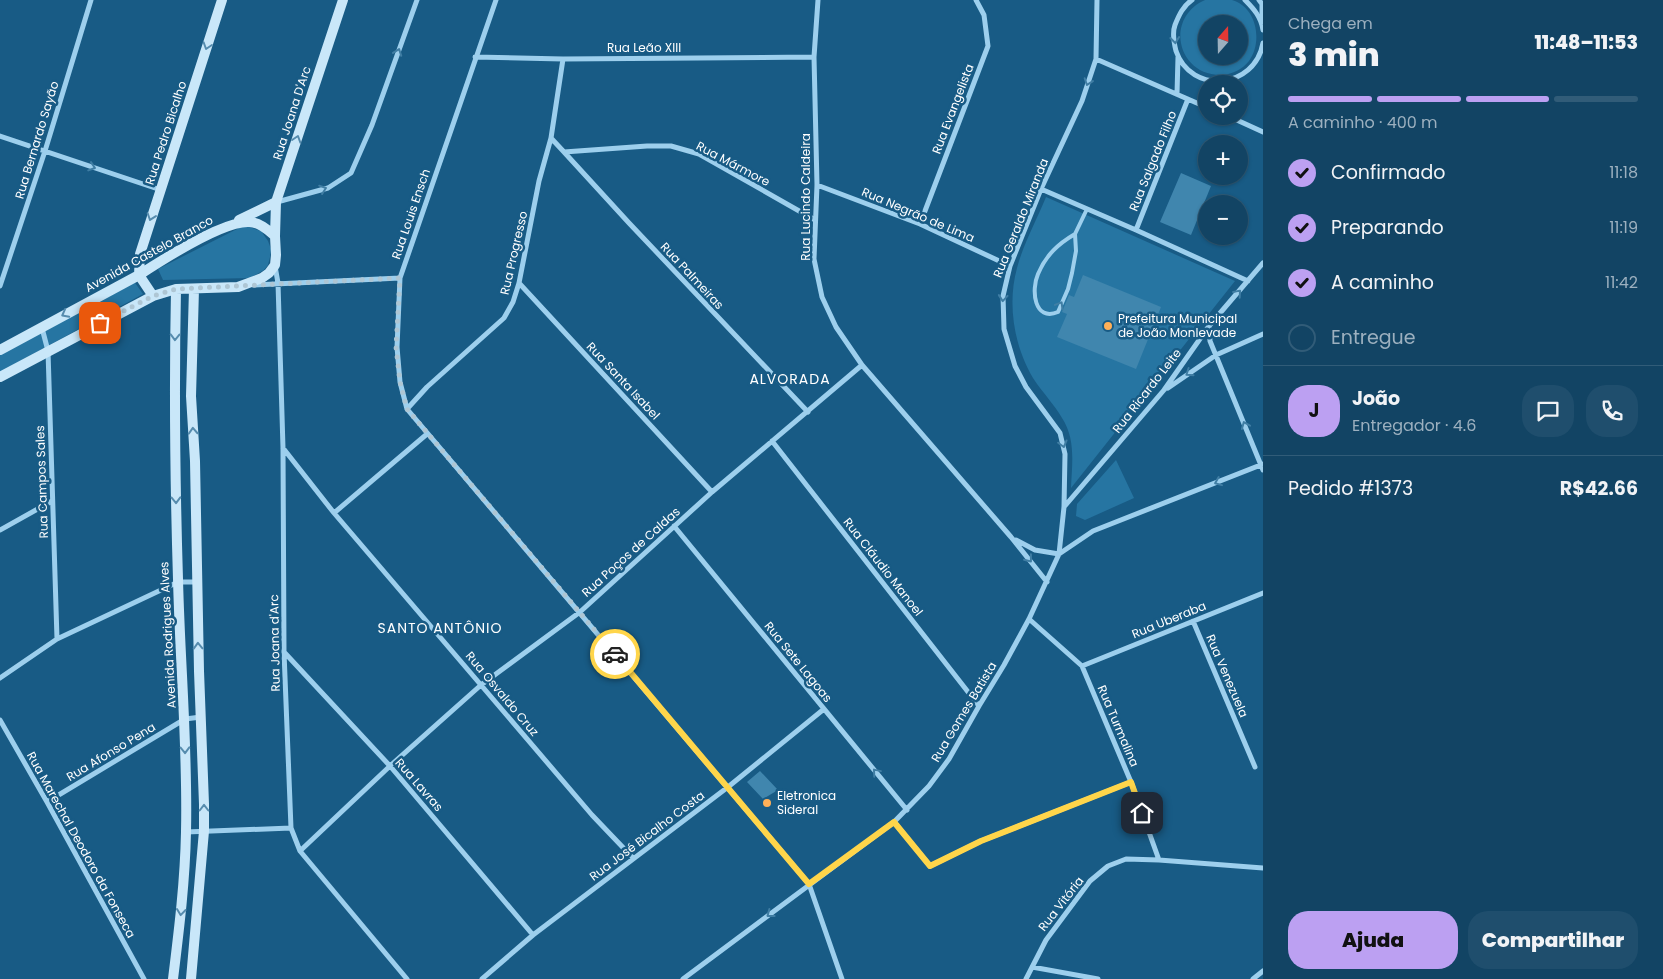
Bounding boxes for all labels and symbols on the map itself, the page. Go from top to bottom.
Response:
north arrow [1198,15,1248,65]
one-way arrow [1169,37,1180,45]
street label: Rua Leão XIII [607,39,681,56]
one-way arrow [203,42,213,50]
one-way arrow [392,48,402,56]
street label: Rua Evangelista [928,61,978,156]
street label: Rua Joana D'Arc [268,64,315,162]
street label: Rua Bernardo Sayão [10,78,63,201]
street label: Rua Pedro Bicalho [141,78,190,187]
one-way arrow [1084,78,1094,86]
street label: Rua Salgado Filho [1125,108,1181,214]
street label: Rua Lucindo Caldeira [797,133,814,261]
one-way arrow [291,135,301,144]
street label: Rua Mármore [693,137,773,190]
street label: Rua Geraldo Miranda [989,156,1052,280]
one-way arrow [87,161,95,171]
street label: Rua Louis Ensch [387,166,434,261]
street label: Rua Negrão de Lima [859,183,977,246]
one-way arrow [318,185,327,195]
street label: Rua Progresso [496,209,531,297]
street label: Avenida Castelo Branco [82,211,216,296]
one-way arrow [147,213,157,221]
street label: Rua Palmeiras [657,238,728,313]
one-way arrow [1232,289,1241,298]
one-way arrow [998,294,1009,302]
pin [79,302,121,344]
one-way arrow [1054,302,1064,311]
one-way arrow [61,308,70,318]
place label: Prefeitura Municipal de João Monlevade [1118,310,1237,341]
marker: Prefeitura Municipal de João Monlevade [1102,320,1114,332]
one-way arrow [170,334,180,342]
street label: Rua Santa Isabel [583,338,664,423]
street label: Rua Ricardo Leite [1108,345,1185,436]
one-way arrow [1185,367,1195,376]
district label: ALVORADA [749,369,831,389]
one-way arrow [1240,421,1251,430]
street label: Rua Campos Sales [31,425,52,539]
one-way arrow [188,427,199,435]
one-way arrow [1057,440,1067,448]
one-way arrow [1214,476,1223,486]
one-way arrow [171,496,181,504]
street label: Rua Poços de Caldas [578,503,684,600]
street label: Rua Cláudio Manoel [840,514,927,619]
one-way arrow [1023,554,1032,563]
street label: Avenida Rodrigues Alves [155,561,180,709]
street label: Rua Joana d'Arc [265,594,284,692]
street label: Rua Uberaba [1129,597,1209,642]
district label: SANTO ANTÔNIO [378,618,502,638]
street label: Rua Sete Lagoas [761,618,836,706]
courier [590,629,640,679]
street label: Rua Venezuela [1202,632,1253,720]
one-way arrow [193,642,203,650]
street label: Rua Osvaldo Cruz [462,648,543,740]
street label: Rua Gomes Batista [927,658,1000,765]
street label: Rua Turmalina [1094,682,1143,769]
street label: Rua Afonso Pena [63,718,158,785]
one-way arrow [180,746,190,754]
street label: Rua Marechal Deodoro da Fonseca [23,749,140,941]
street label: Rua Lavras [392,754,447,815]
one-way arrow [874,769,882,778]
street label: Rua José Bicalho Costa [586,787,708,885]
place label: Eletronica Sideral [777,787,836,818]
pin [1121,792,1163,834]
marker: Eletronica Sideral [761,797,773,809]
one-way arrow [199,804,209,812]
street label: Rua Vitória [1034,873,1087,935]
one-way arrow [176,908,187,916]
one-way arrow [767,908,776,916]

